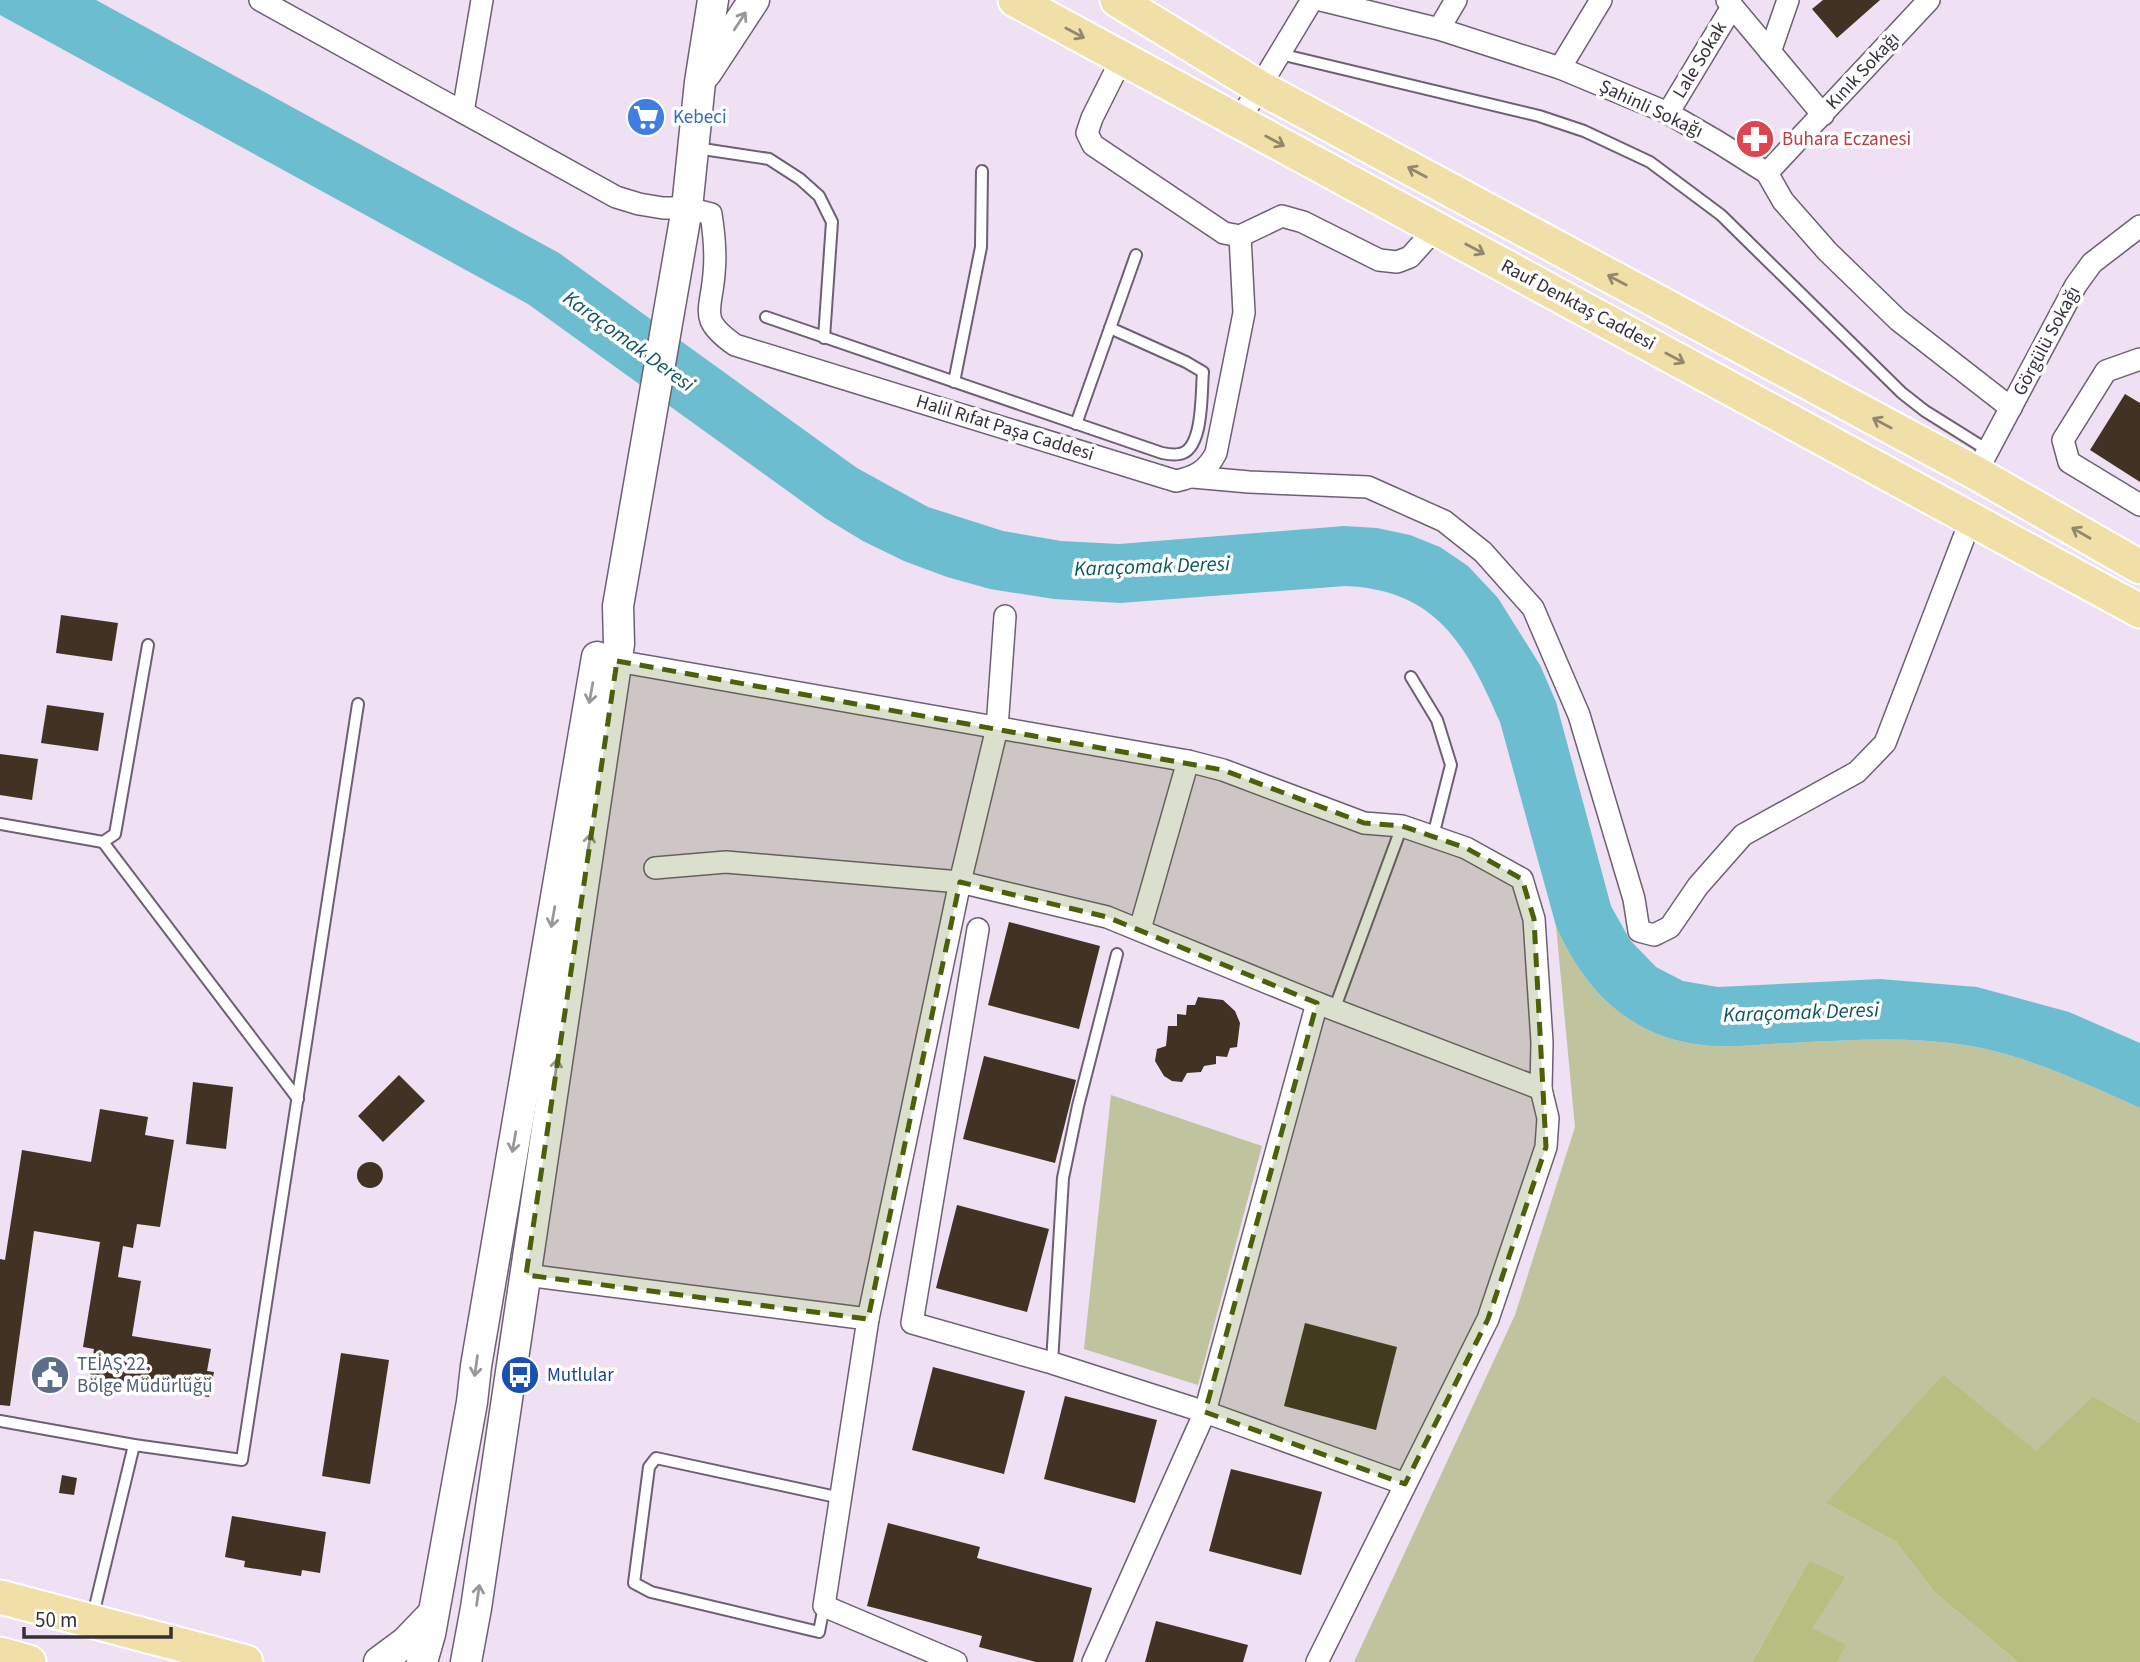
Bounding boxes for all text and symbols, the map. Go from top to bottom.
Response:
one-way arrow [734,11,748,31]
street label: Lale Sokak [1666,16,1734,104]
one-way arrow [1064,26,1085,40]
street label: Kınık Sokağı [1820,26,1906,116]
street label: Şahinli Sokağı [1595,73,1707,145]
supermarket icon: Kebeci [625,96,667,138]
place label: Kebeci [673,104,727,131]
pharmacy icon: Buhara Eczanesi [1734,118,1776,160]
place label: Buhara Eczanesi [1782,126,1911,153]
one-way arrow [1264,135,1285,148]
one-way arrow [1407,165,1428,178]
one-way arrow [1464,243,1485,256]
street label: Rauf Denktaş Caddesi [1496,253,1660,357]
one-way arrow [1607,273,1628,286]
street label: Görgülü Sokağı [2007,281,2087,401]
water label: Karaçomak Deresi [557,283,702,400]
one-way arrow [1664,352,1685,365]
street label: Halil Rıfat Paşa Caddesi [913,388,1097,468]
one-way arrow [1872,415,1893,429]
one-way arrow [2072,525,2092,539]
water label: Karaçomak Deresi [1074,548,1231,584]
one-way arrow [584,681,597,704]
one-way arrow [583,833,596,856]
one-way arrow [546,905,559,928]
water label: Karaçomak Deresi [1723,994,1880,1030]
one-way arrow [550,1058,563,1081]
one-way arrow [507,1130,520,1153]
place label: TEİAŞ 22. Bölge Müdürlüğü [77,1351,213,1400]
public building icon: TEİAŞ 22. Bölge Müdürlüğü [29,1354,71,1396]
one-way arrow [470,1354,483,1377]
bus stop icon: Mutlular [499,1354,541,1396]
place label: Mutlular [547,1362,614,1389]
one-way arrow [472,1584,485,1607]
scale bar [24,1596,172,1640]
text: 50 m [35,1605,77,1635]

